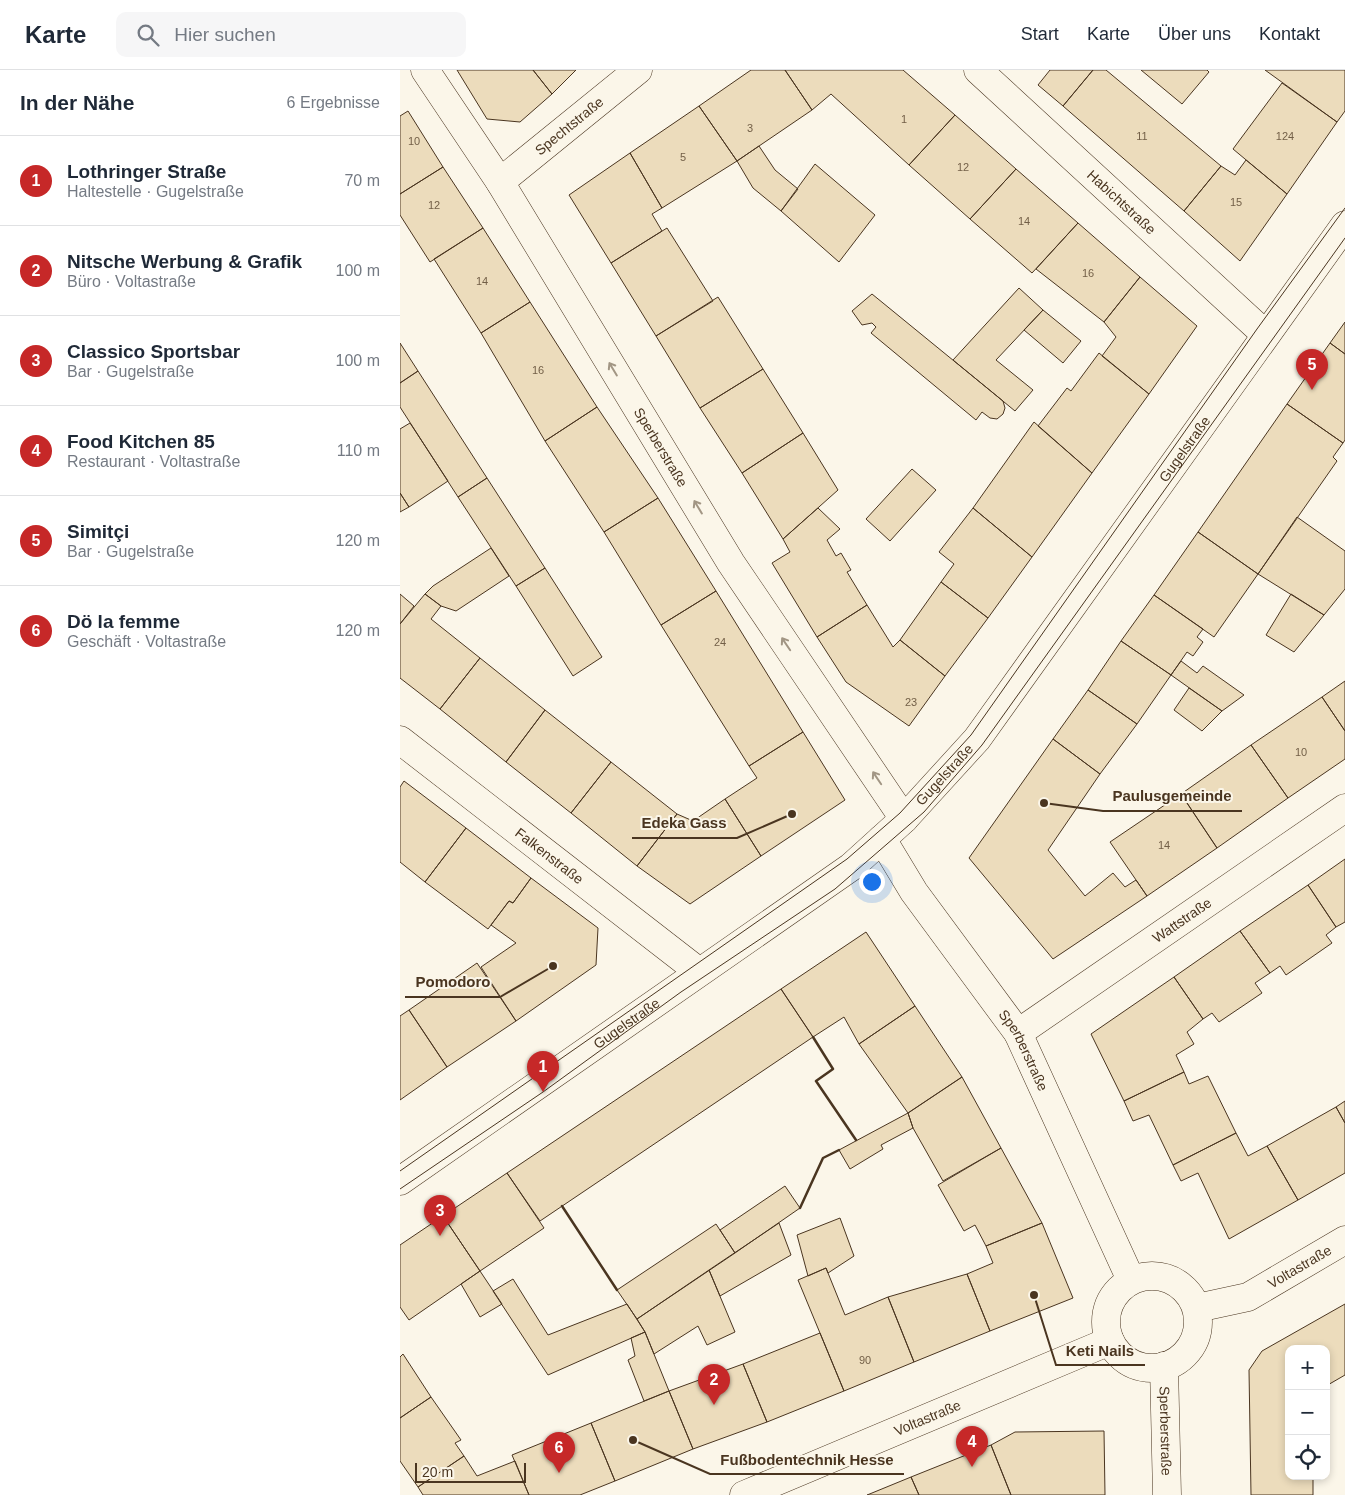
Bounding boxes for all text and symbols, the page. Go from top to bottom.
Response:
search box [116,12,466,57]
text: Karte [25,21,86,48]
icon: search [134,21,162,49]
text: Hier suchen [174,24,276,45]
text: Start [1021,24,1059,44]
text: Karte [1087,24,1130,44]
text: Über uns [1158,24,1231,44]
text: Kontakt [1259,24,1320,44]
text: In der Nähe [20,91,134,114]
street label: Spechtstraße [532,93,607,158]
text: 6 Ergebnisse [287,94,380,111]
house number: 1 [901,113,907,125]
house number: 3 [747,122,753,134]
house number: 11 [1136,130,1148,142]
house number: 124 [1276,130,1294,142]
house number: 10 [408,135,420,147]
house number: 5 [680,151,686,163]
text: Lothringer Straße [67,161,226,182]
house number: 12 [957,161,969,173]
street label: Habichtstraße [1084,167,1159,238]
text: 1 [32,172,40,189]
text: 70 m [344,172,380,189]
text: Haltestelle · Gugelstraße [67,183,244,200]
house number: 15 [1230,196,1242,208]
house number: 12 [428,199,440,211]
house number: 14 [1018,215,1030,227]
text: Nitsche Werbung & Grafik [67,251,302,272]
text: 2 [32,262,40,279]
text: 100 m [336,262,380,279]
house number: 16 [1082,267,1094,279]
text: Büro · Voltastraße [67,273,196,290]
house number: 14 [476,275,488,287]
text: Classico Sportsbar [67,341,240,362]
pin: 5 [1296,349,1328,390]
text: 3 [32,352,40,369]
text: 100 m [336,352,380,369]
one-way arrow [608,362,618,376]
text: Bar · Gugelstraße [67,363,194,380]
house number: 16 [532,364,544,376]
street label: Sperberstraße [631,405,691,490]
street label: Gugelstraße [1156,413,1214,485]
text: Food Kitchen 85 [67,431,215,452]
text: 4 [32,442,40,459]
text: 110 m [337,442,380,459]
text: Restaurant · Voltastraße [67,453,240,470]
one-way arrow [692,501,702,515]
text: Simitçi [67,521,129,542]
text: 5 [32,532,40,549]
text: 120 m [336,532,380,549]
text: Bar · Gugelstraße [67,543,194,560]
text: Dö la femme [67,611,180,632]
text: 6 [32,622,40,639]
text: 120 m [336,622,380,639]
text: Geschäft · Voltastraße [67,633,226,650]
house number: 24 [714,636,726,648]
one-way arrow [781,637,791,651]
house number: 23 [905,696,917,708]
street label: Gugelstraße [913,741,976,809]
house number: 10 [1295,746,1307,758]
one-way arrow [872,772,882,786]
callout: Paulusgemeinde [1103,781,1242,811]
text: Paulusgemeinde [1112,787,1232,804]
callout: Edeka Gass [632,808,737,838]
text: Edeka Gass [641,814,727,831]
street label: Falkenstraße [512,824,587,887]
house number: 14 [1158,839,1170,851]
your location [859,869,885,895]
street label: Wattstraße [1149,894,1215,946]
callout: Pomodoro [405,967,500,997]
text: Pomodoro [416,973,491,990]
street label: Gugelstraße [590,995,663,1052]
street label: Sperberstraße [996,1007,1051,1094]
pin: 1 [527,1051,559,1092]
pin: 3 [424,1195,456,1236]
street label: Voltastraße [1265,1242,1334,1292]
callout: Keti Nails [1056,1335,1145,1365]
text: Keti Nails [1066,1342,1134,1359]
map controls [1285,1345,1330,1480]
button: + [1285,1345,1330,1390]
house number: 90 [859,1354,871,1366]
pin: 2 [698,1364,730,1405]
street label: Sperberstraße [1156,1386,1175,1476]
button: − [1285,1390,1330,1435]
street label: Voltastraße [892,1397,963,1439]
pin: 4 [956,1426,988,1467]
pin: 6 [543,1432,575,1473]
button: locate [1285,1435,1330,1480]
callout: Fußbodentechnik Hesse [710,1444,904,1474]
text: Fußbodentechnik Hesse [720,1451,894,1468]
scale bar [415,1460,526,1483]
text: 20 m [422,1464,453,1480]

